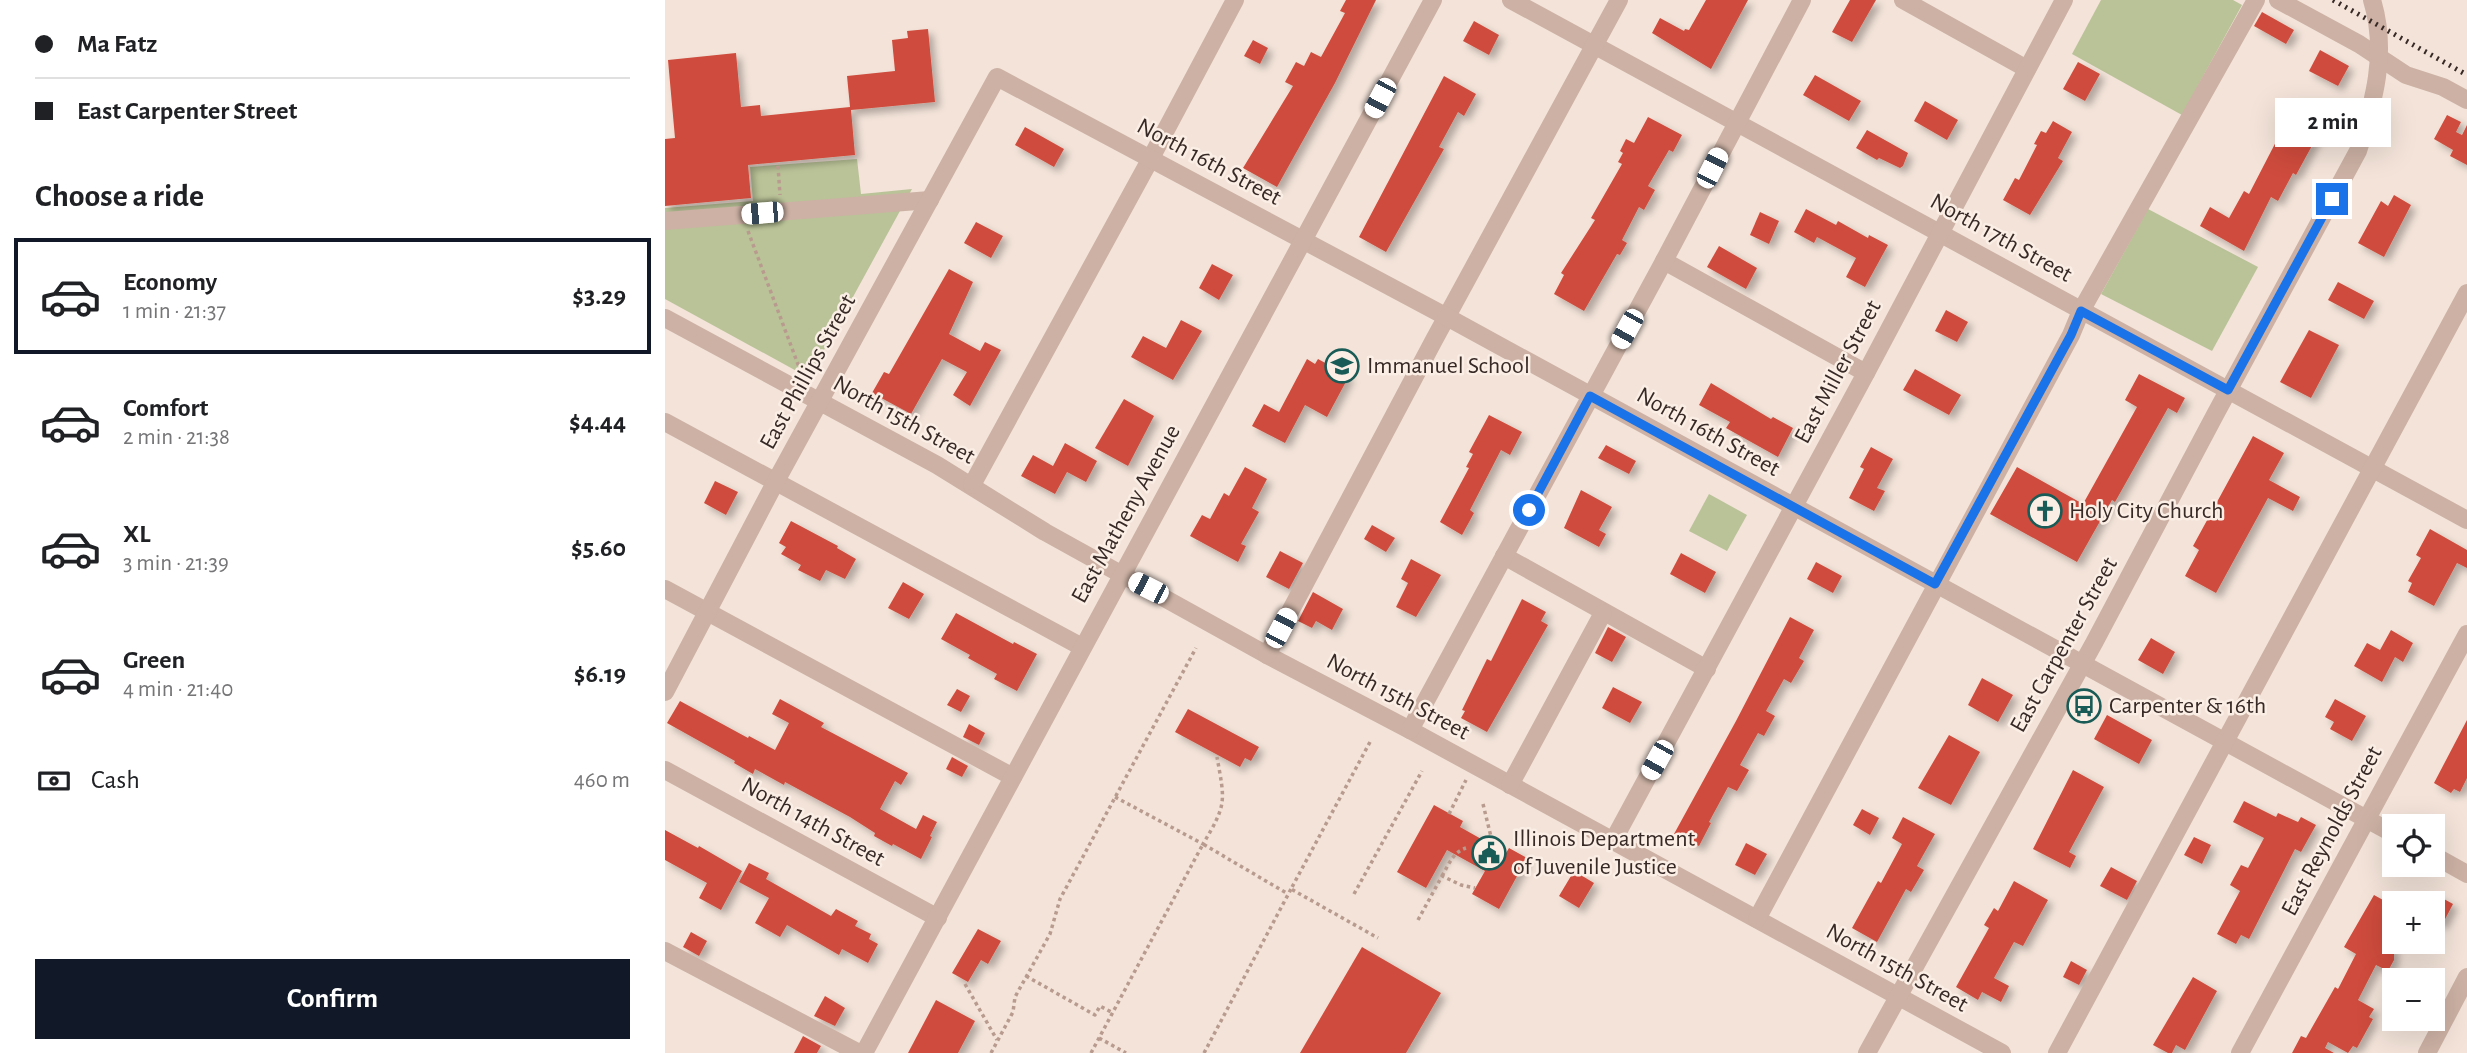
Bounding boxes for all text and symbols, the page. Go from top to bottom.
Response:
text: Ma Fatz [77,31,157,57]
car [1361,75,1400,121]
callout: 2 min [2274,97,2390,146]
text: East Carpenter Street [77,98,297,124]
text: 2 min [2307,111,2359,134]
street label: North 16th Street [1133,114,1285,210]
car [1694,145,1731,191]
text: Choose a ride [35,180,204,212]
route end [2316,183,2348,215]
street label: North 17th Street [1926,189,2076,287]
car [741,201,784,225]
icon: car [39,265,102,328]
text: Economy [123,269,217,295]
text: $3.29 [572,283,626,309]
street label: East Phillips Street [756,290,861,453]
street label: East Miller Street [1790,296,1886,448]
text: 1 min · 21:37 [123,300,226,323]
car [1608,306,1647,352]
school or university icon: Immanuel School [1323,347,1361,385]
place label: Immanuel School [1367,354,1530,378]
street label: North 15th Street [829,371,979,469]
street label: North 16th Street [1632,383,1784,481]
icon: car [39,391,102,454]
text: Comfort [123,395,208,421]
text: $4.44 [569,409,626,435]
street label: East Matheny Avenue [1067,421,1185,607]
text: 2 min · 21:38 [123,426,230,449]
church icon: Holy City Church [2026,492,2064,530]
route start [1513,494,1545,526]
place label: Holy City Church [2069,499,2223,523]
icon: car [39,517,102,580]
text: XL [123,521,150,547]
text: $5.60 [571,535,626,561]
text: 3 min · 21:39 [123,552,229,575]
street label: East Carpenter Street [2006,553,2122,737]
car [1125,569,1172,607]
car [1262,605,1301,651]
icon: car [39,643,102,706]
text: Green [123,647,185,673]
street label: North 15th Street [1323,649,1474,745]
text: $6.19 [574,661,626,687]
text: 4 min · 21:40 [123,678,233,701]
bus stop icon: Carpenter & 16th [2065,687,2103,725]
place label: Carpenter & 16th [2109,694,2266,718]
car [1638,737,1677,783]
street label: East Reynolds Street [2277,742,2387,920]
icon: cash [35,762,73,800]
text: Cash [91,767,140,793]
text: 460 m [574,769,630,792]
street label: North 14th Street [737,773,889,871]
map controls [2382,814,2445,1031]
button: locate [2382,814,2445,877]
place label: Illinois Department of Juvenile Justice [1513,827,1696,879]
public building icon: Illinois Department of Juvenile Justice [1470,834,1508,872]
button: + [2382,891,2445,954]
street label: North 15th Street [1822,919,1972,1017]
button: Confirm [35,959,630,1039]
button: − [2382,968,2445,1031]

